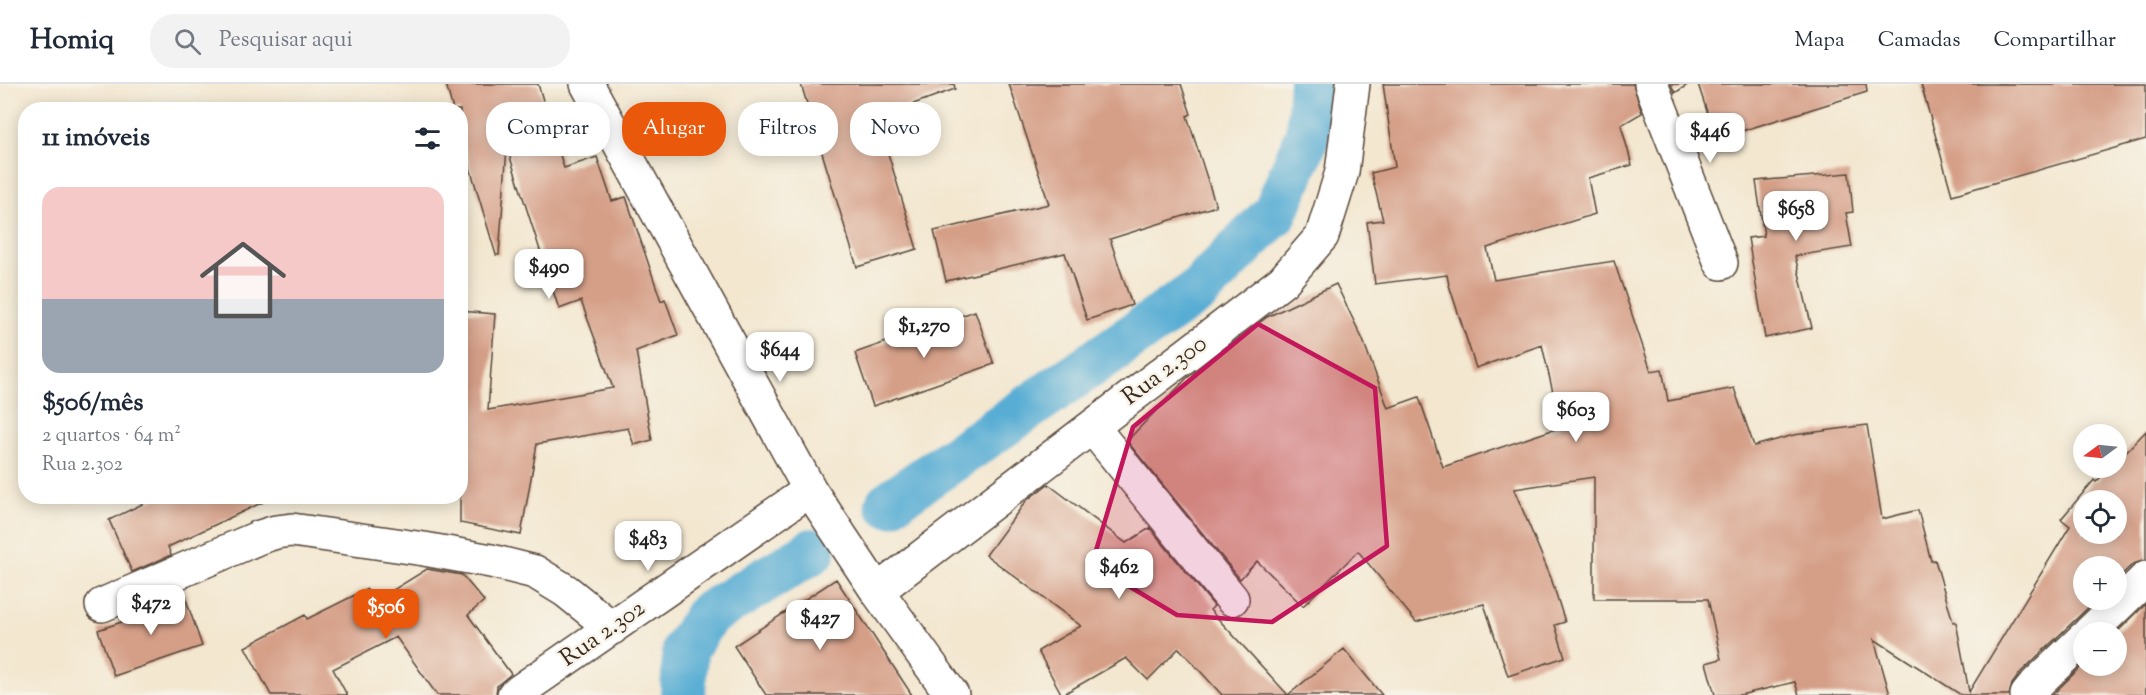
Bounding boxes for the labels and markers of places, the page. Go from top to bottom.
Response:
pin: $446 [1674,113,1746,164]
pin: $658 [1760,191,1832,242]
pin: $490 [513,249,585,300]
pin: $1,270 [875,308,973,359]
pin: $644 [744,332,816,383]
pin: $603 [1540,392,1612,443]
pin: $483 [612,521,684,572]
pin: $462 [1083,549,1155,600]
pin: $472 [115,585,187,636]
pin: $506 [350,589,422,640]
pin: $427 [784,600,856,651]

